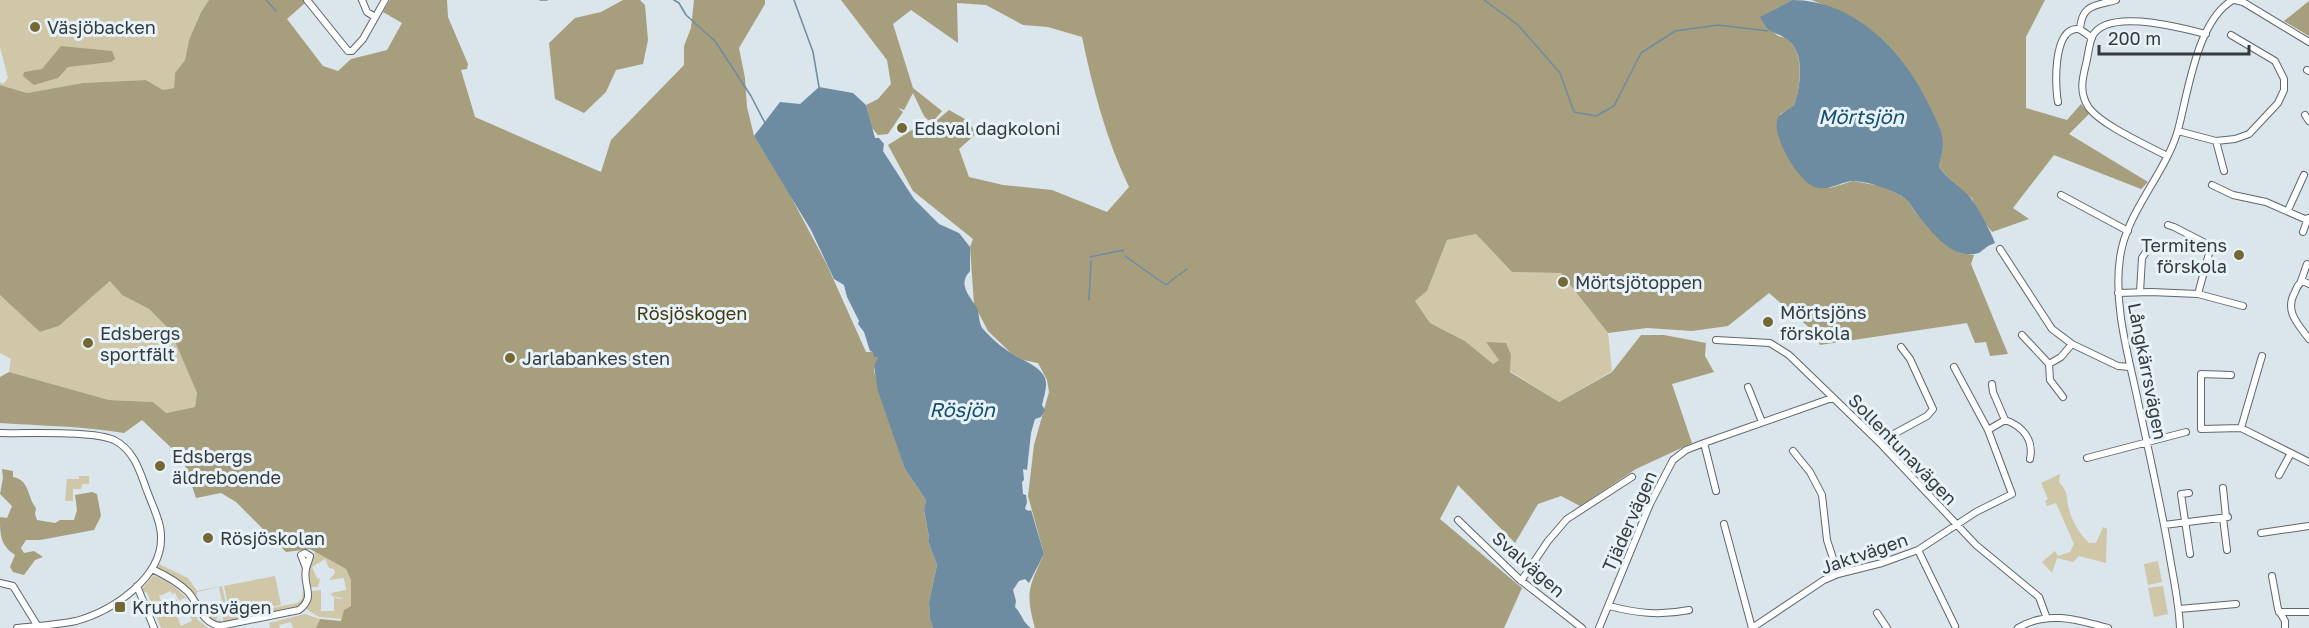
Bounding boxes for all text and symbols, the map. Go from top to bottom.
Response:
place label: Väsjöbacken [47,16,156,38]
scale bar [2099,18,2249,56]
marker: Väsjöbacken [28,20,42,34]
text: 200 m [2108,27,2161,49]
water label: Mörtsjön [1818,104,1905,129]
place label: Edsval dagkoloni [914,117,1061,139]
marker: Edsval dagkoloni [895,121,909,135]
place label: Termitens förskola [2141,234,2227,277]
marker: Termitens förskola [2232,248,2246,262]
place label: Mörtsjötoppen [1575,271,1703,293]
marker: Mörtsjötoppen [1556,275,1570,289]
place label: Mörtsjöns förskola [1780,301,1867,344]
street label: Långkärrsvägen [2124,301,2172,441]
park label: Rösjöskogen [637,302,747,324]
marker: Mörtsjöns förskola [1761,315,1775,329]
place label: Edsbergs sportfält [100,322,180,365]
marker: Edsbergs sportfält [81,336,95,350]
place label: Jarlabankes sten [522,347,670,369]
marker: Jarlabankes sten [503,351,517,365]
street label: Sollentunavägen [1844,389,1962,509]
water label: Rösjön [929,397,996,422]
place label: Edsbergs äldreboende [172,445,281,488]
marker: Edsbergs äldreboende [153,459,167,473]
street label: Tjädervägen [1597,467,1661,575]
place label: Rösjöskolan [220,527,325,549]
street label: Svalvägen [1488,527,1570,601]
street label: Jaktvägen [1818,528,1910,578]
marker: Rösjöskolan [201,531,215,545]
place label: Kruthornsvägen [132,596,272,618]
marker: Kruthornsvägen [113,600,127,614]

